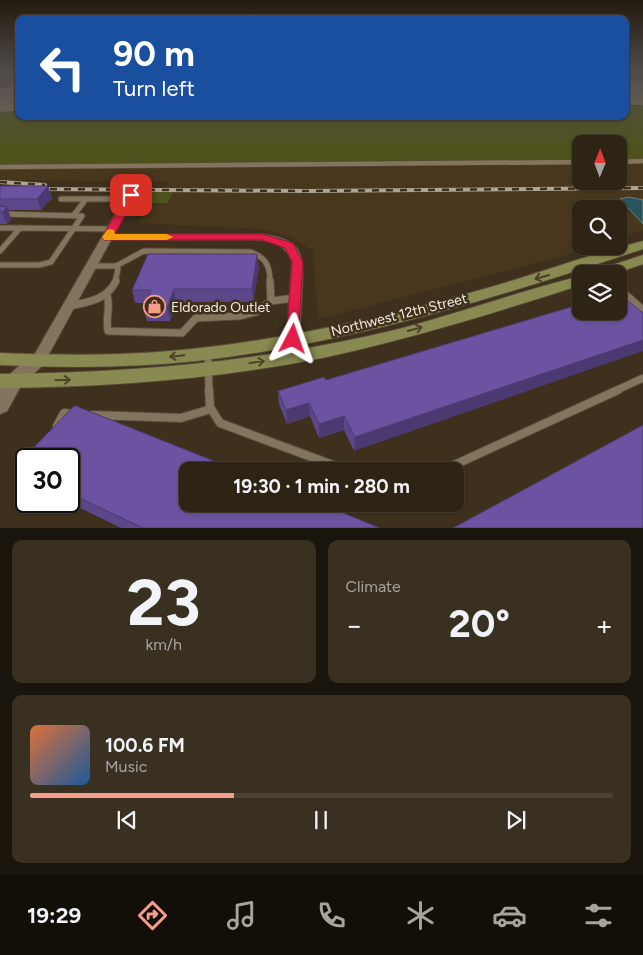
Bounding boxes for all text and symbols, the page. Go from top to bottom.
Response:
text: 90 m [113,33,195,75]
icon: left [30,35,95,100]
text: Turn left [113,75,195,102]
north arrow [572,135,628,190]
map controls [572,135,627,320]
pin [110,174,152,216]
icon: arrive [117,181,145,209]
button: search [572,200,627,255]
button: layers [572,265,627,320]
one-way arrow [535,272,551,282]
street label: Northwest 12th Street [329,290,469,340]
shop icon: Eldorado Outlet [143,295,167,319]
place label: Eldorado Outlet [171,299,270,316]
position arrow [266,312,318,364]
one-way arrow [407,324,423,333]
one-way arrow [170,351,186,361]
one-way arrow [248,357,264,367]
one-way arrow [55,375,71,384]
speed limit sign: 30 [15,448,80,513]
text: 19:30 · 1 min · 280 m [233,475,410,498]
text: 23 [127,563,201,641]
text: Climate [346,577,401,596]
text: 20° [449,601,510,647]
text: − [346,608,363,642]
text: + [596,608,613,642]
text: km/h [145,635,182,654]
text: 100.6 FM [105,734,185,757]
text: Music [105,757,147,776]
icon: previous [113,806,141,834]
icon: pause [307,806,335,834]
icon: next [502,806,530,834]
icon: directions [135,898,170,933]
icon: music [224,898,259,933]
icon: phone [314,898,349,933]
icon: climate [403,898,438,933]
icon: car [492,898,527,933]
icon: filters [581,898,616,933]
text: 19:29 [27,902,81,929]

